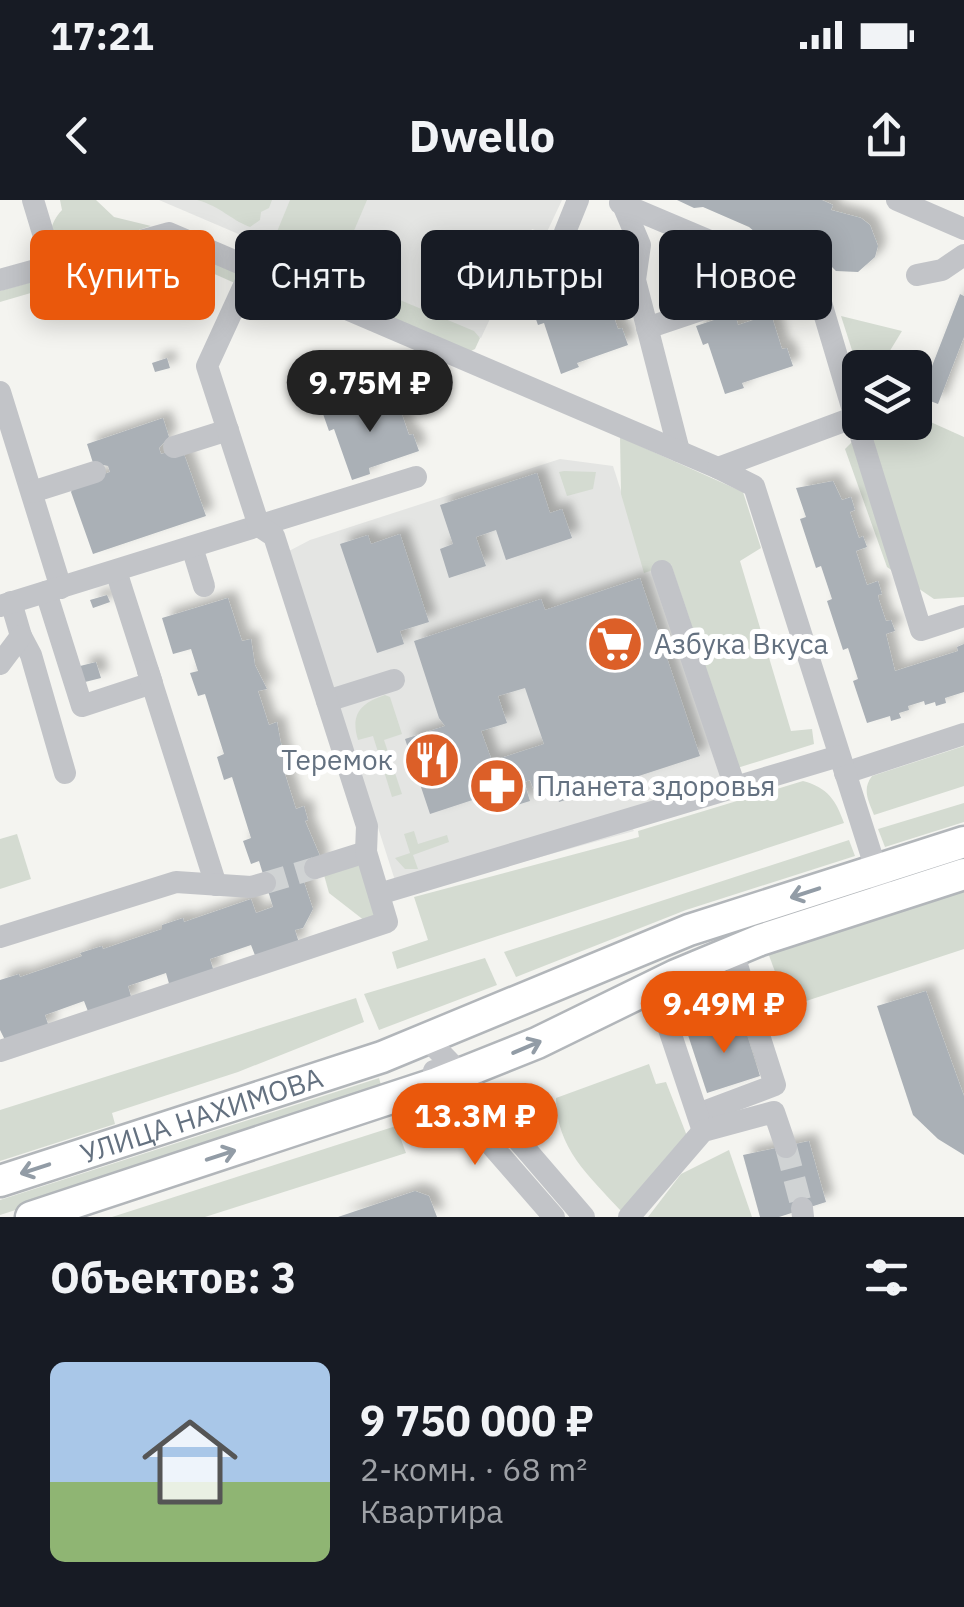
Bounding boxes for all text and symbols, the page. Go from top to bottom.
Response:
text: 17:21 [50,11,154,60]
text: Dwello [409,106,555,164]
icon: back [50,108,105,163]
icon: share [859,108,914,163]
chip: Купить [30,230,215,320]
chip: Снять [235,230,401,320]
chip: Фильтры [421,230,639,320]
chip: Новое [659,230,832,320]
pin: 9.75M ₽ [278,350,462,435]
map controls [842,350,932,440]
button: layers [842,350,932,440]
text: 9.75M ₽ [309,361,431,403]
supermarket icon: Азбука Вкуса [585,614,645,674]
place label: Азбука Вкуса [654,625,829,662]
restaurant icon: Теремок [402,730,462,790]
place label: Теремок [281,741,393,778]
pharmacy icon: Планета здоровья [467,756,527,816]
place label: Планета здоровья [536,767,776,804]
one-way arrow [789,885,821,903]
pin: 9.49M ₽ [632,971,816,1056]
text: 9.49M ₽ [663,982,785,1024]
one-way arrow [511,1036,542,1054]
street label: УЛИЦА НАХИМОВА [76,1058,327,1172]
pin: 13.3M ₽ [383,1083,567,1168]
text: 13.3M ₽ [414,1094,536,1136]
one-way arrow [205,1144,237,1162]
one-way arrow [20,1162,52,1180]
text: Объектов: 3 [50,1250,296,1305]
icon: filters [859,1250,914,1305]
text: 9 750 000 ₽ [360,1393,594,1448]
icon: home [130,1402,250,1522]
text: 2-комн. · 68 m² [360,1448,587,1490]
text: Квартира [360,1490,503,1532]

